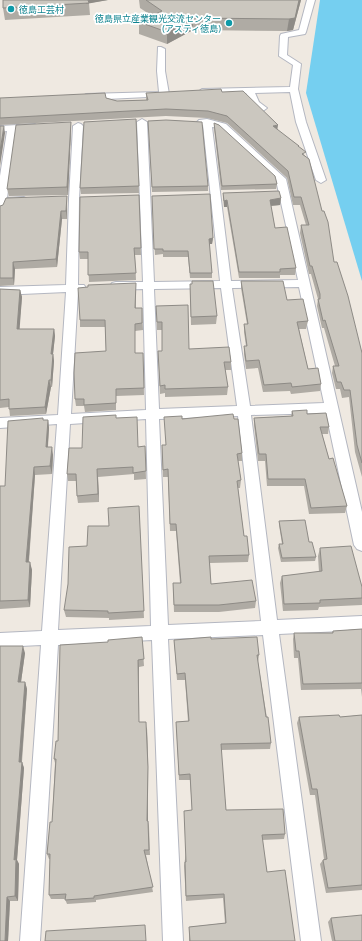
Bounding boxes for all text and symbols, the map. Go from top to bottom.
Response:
place label: 徳島工芸村 [18,3,64,16]
marker: 徳島工芸村 [6,4,16,14]
place label: 徳島県立産業観光交流センター (アスティ徳島) [94,12,221,35]
marker: 徳島県立産業観光交流センター (アスティ徳島) [224,18,234,28]

